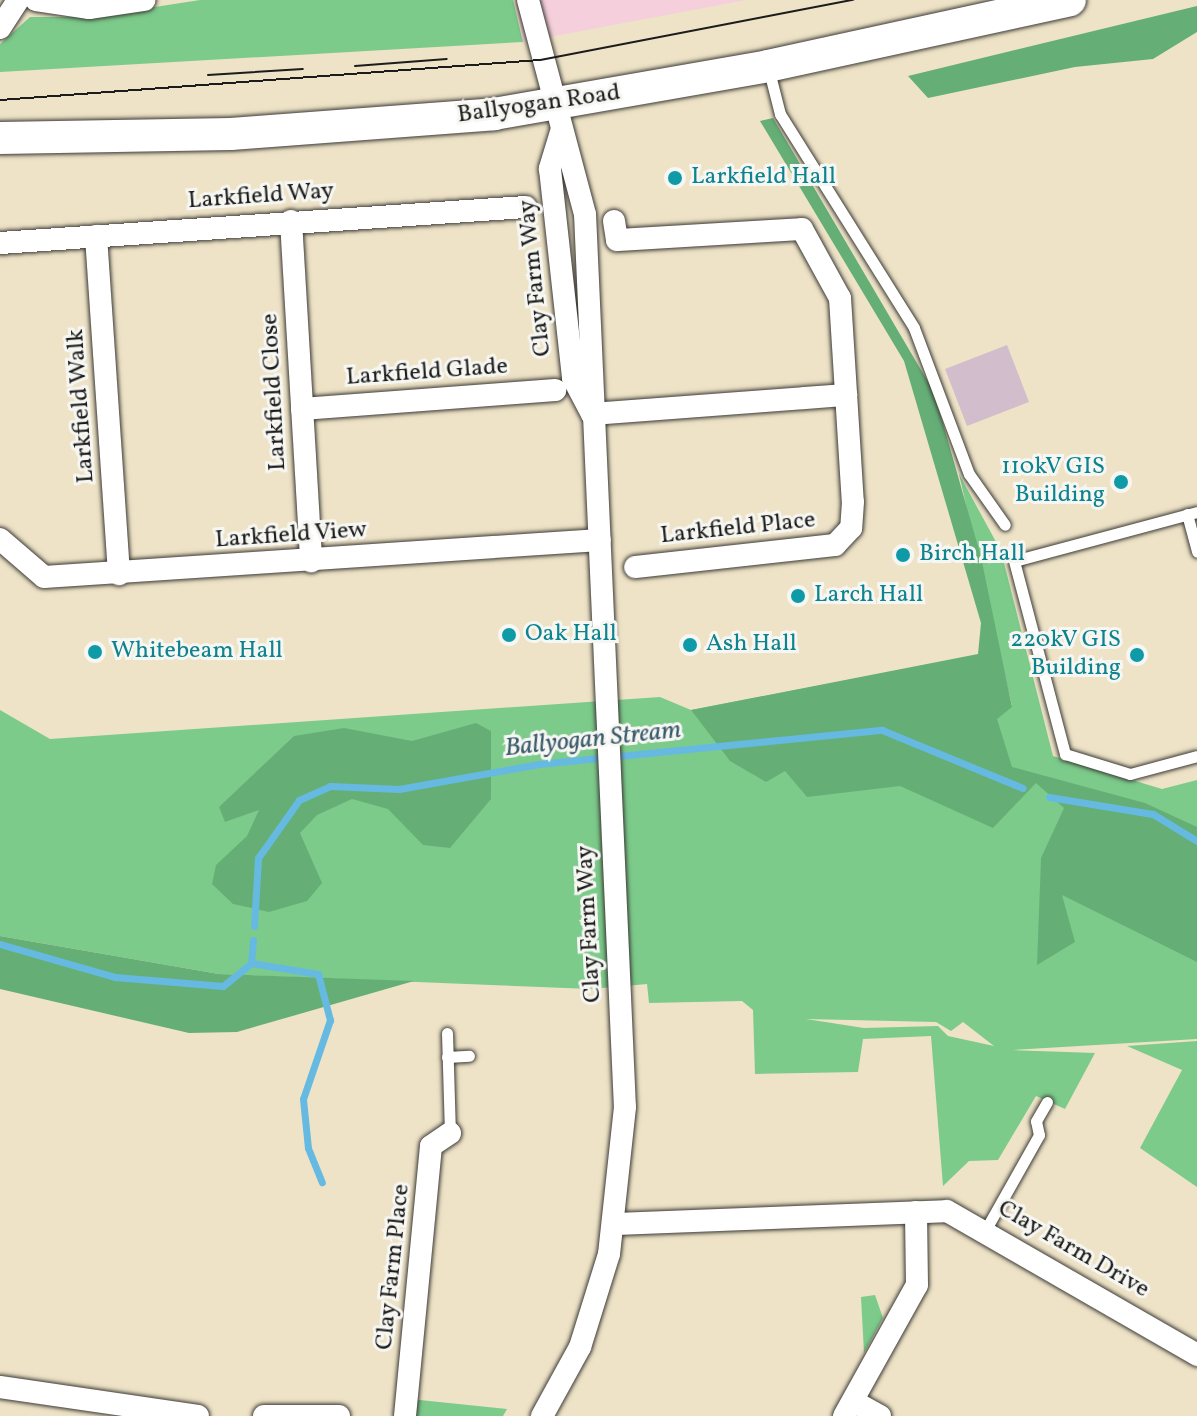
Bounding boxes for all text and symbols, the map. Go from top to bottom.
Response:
street label: Ballyogan Road [456,79,622,131]
place label: Larkfield Hall [691,164,836,192]
marker: Larkfield Hall [666,169,684,187]
street label: Larkfield Way [187,178,335,216]
street label: Clay Farm Way [513,198,559,358]
street label: Larkfield Close [256,312,294,472]
street label: Larkfield Walk [62,328,102,484]
street label: Larkfield Glade [345,353,509,393]
place label: 110kV GIS Building [1000,454,1105,510]
marker: 110kV GIS Building [1112,473,1130,491]
street label: Larkfield Place [659,507,817,551]
street label: Larkfield View [214,516,368,556]
place label: Birch Hall [919,541,1025,569]
marker: Birch Hall [894,546,912,564]
place label: Larch Hall [814,582,923,610]
marker: Larch Hall [789,587,807,605]
place label: Oak Hall [525,621,617,649]
marker: Oak Hall [500,626,518,644]
place label: 220kV GIS Building [1010,627,1121,683]
place label: Ash Hall [706,631,797,659]
marker: Ash Hall [681,636,699,654]
place label: Whitebeam Hall [111,638,283,666]
marker: Whitebeam Hall [86,643,104,661]
marker: 220kV GIS Building [1128,646,1146,664]
water label: Ballyogan Stream [503,715,683,765]
street label: Clay Farm Way [571,844,609,1004]
street label: Clay Farm Place [371,1182,417,1352]
street label: Clay Farm Drive [992,1195,1154,1305]

